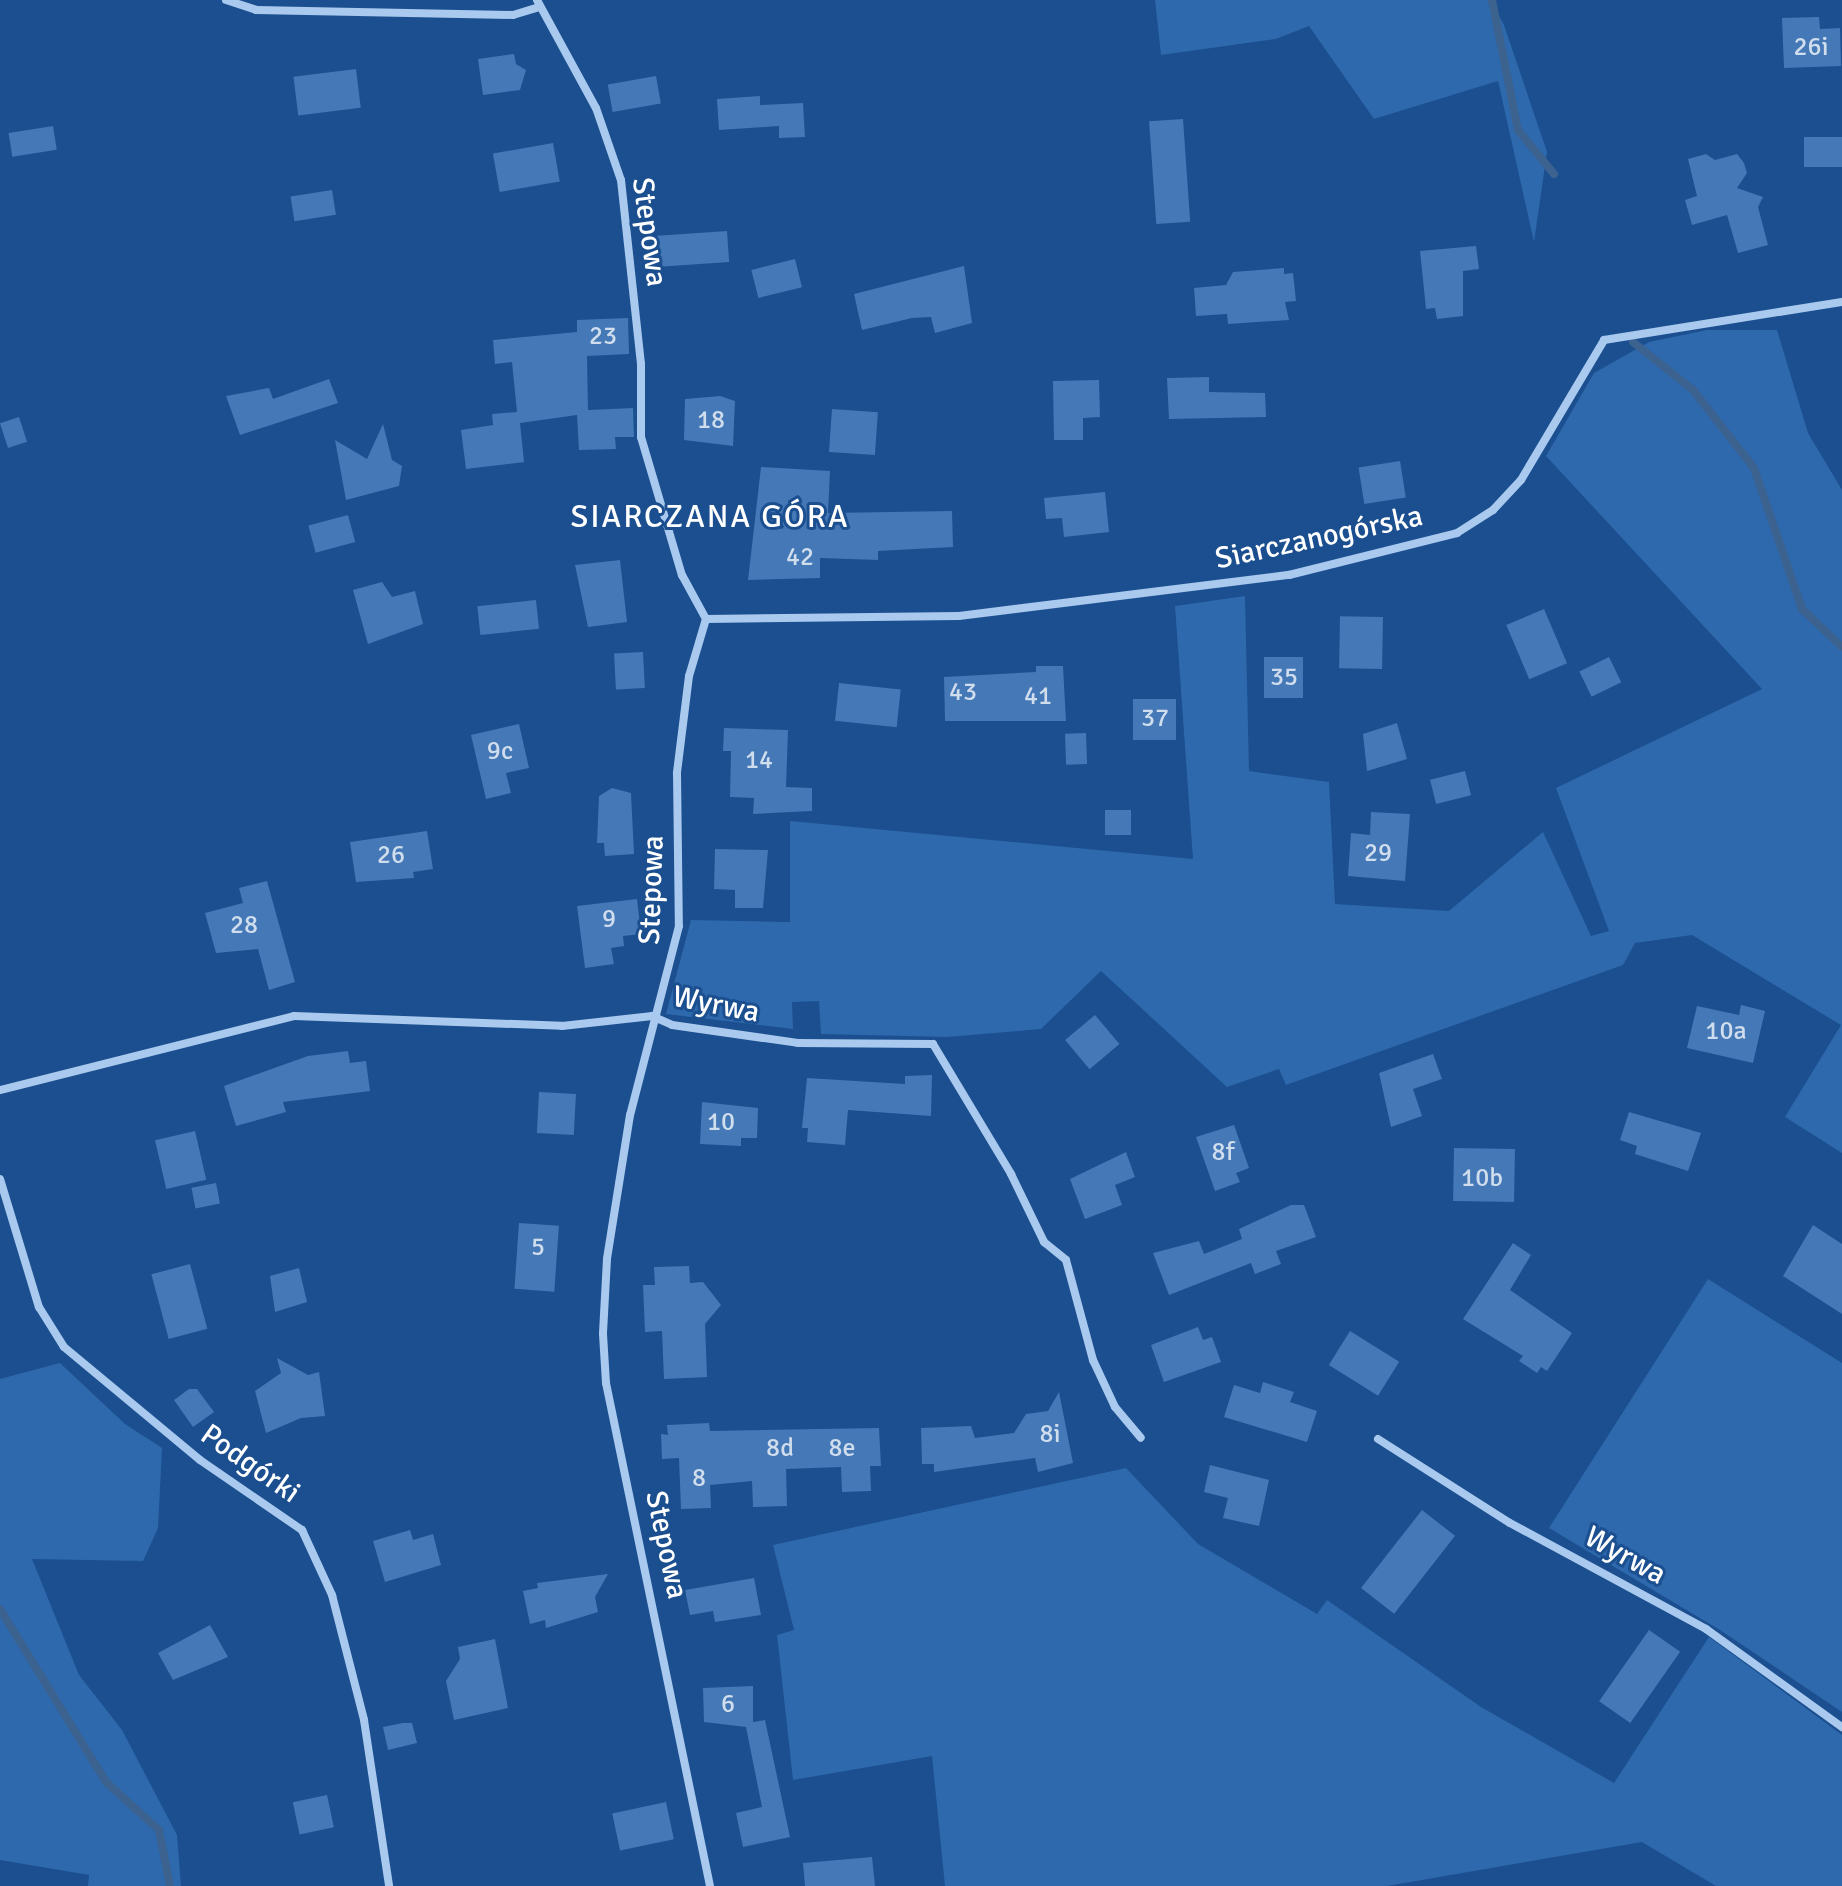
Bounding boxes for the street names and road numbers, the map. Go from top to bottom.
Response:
street label: Stepowa [624,175,674,289]
street label: Siarczanogórska [1212,498,1426,578]
street label: Stepowa [632,835,672,945]
street label: Wyrwa [670,979,762,1031]
street label: Podgórki [193,1417,307,1511]
street label: Stepowa [637,1488,695,1602]
street label: Wyrwa [1578,1519,1672,1593]

